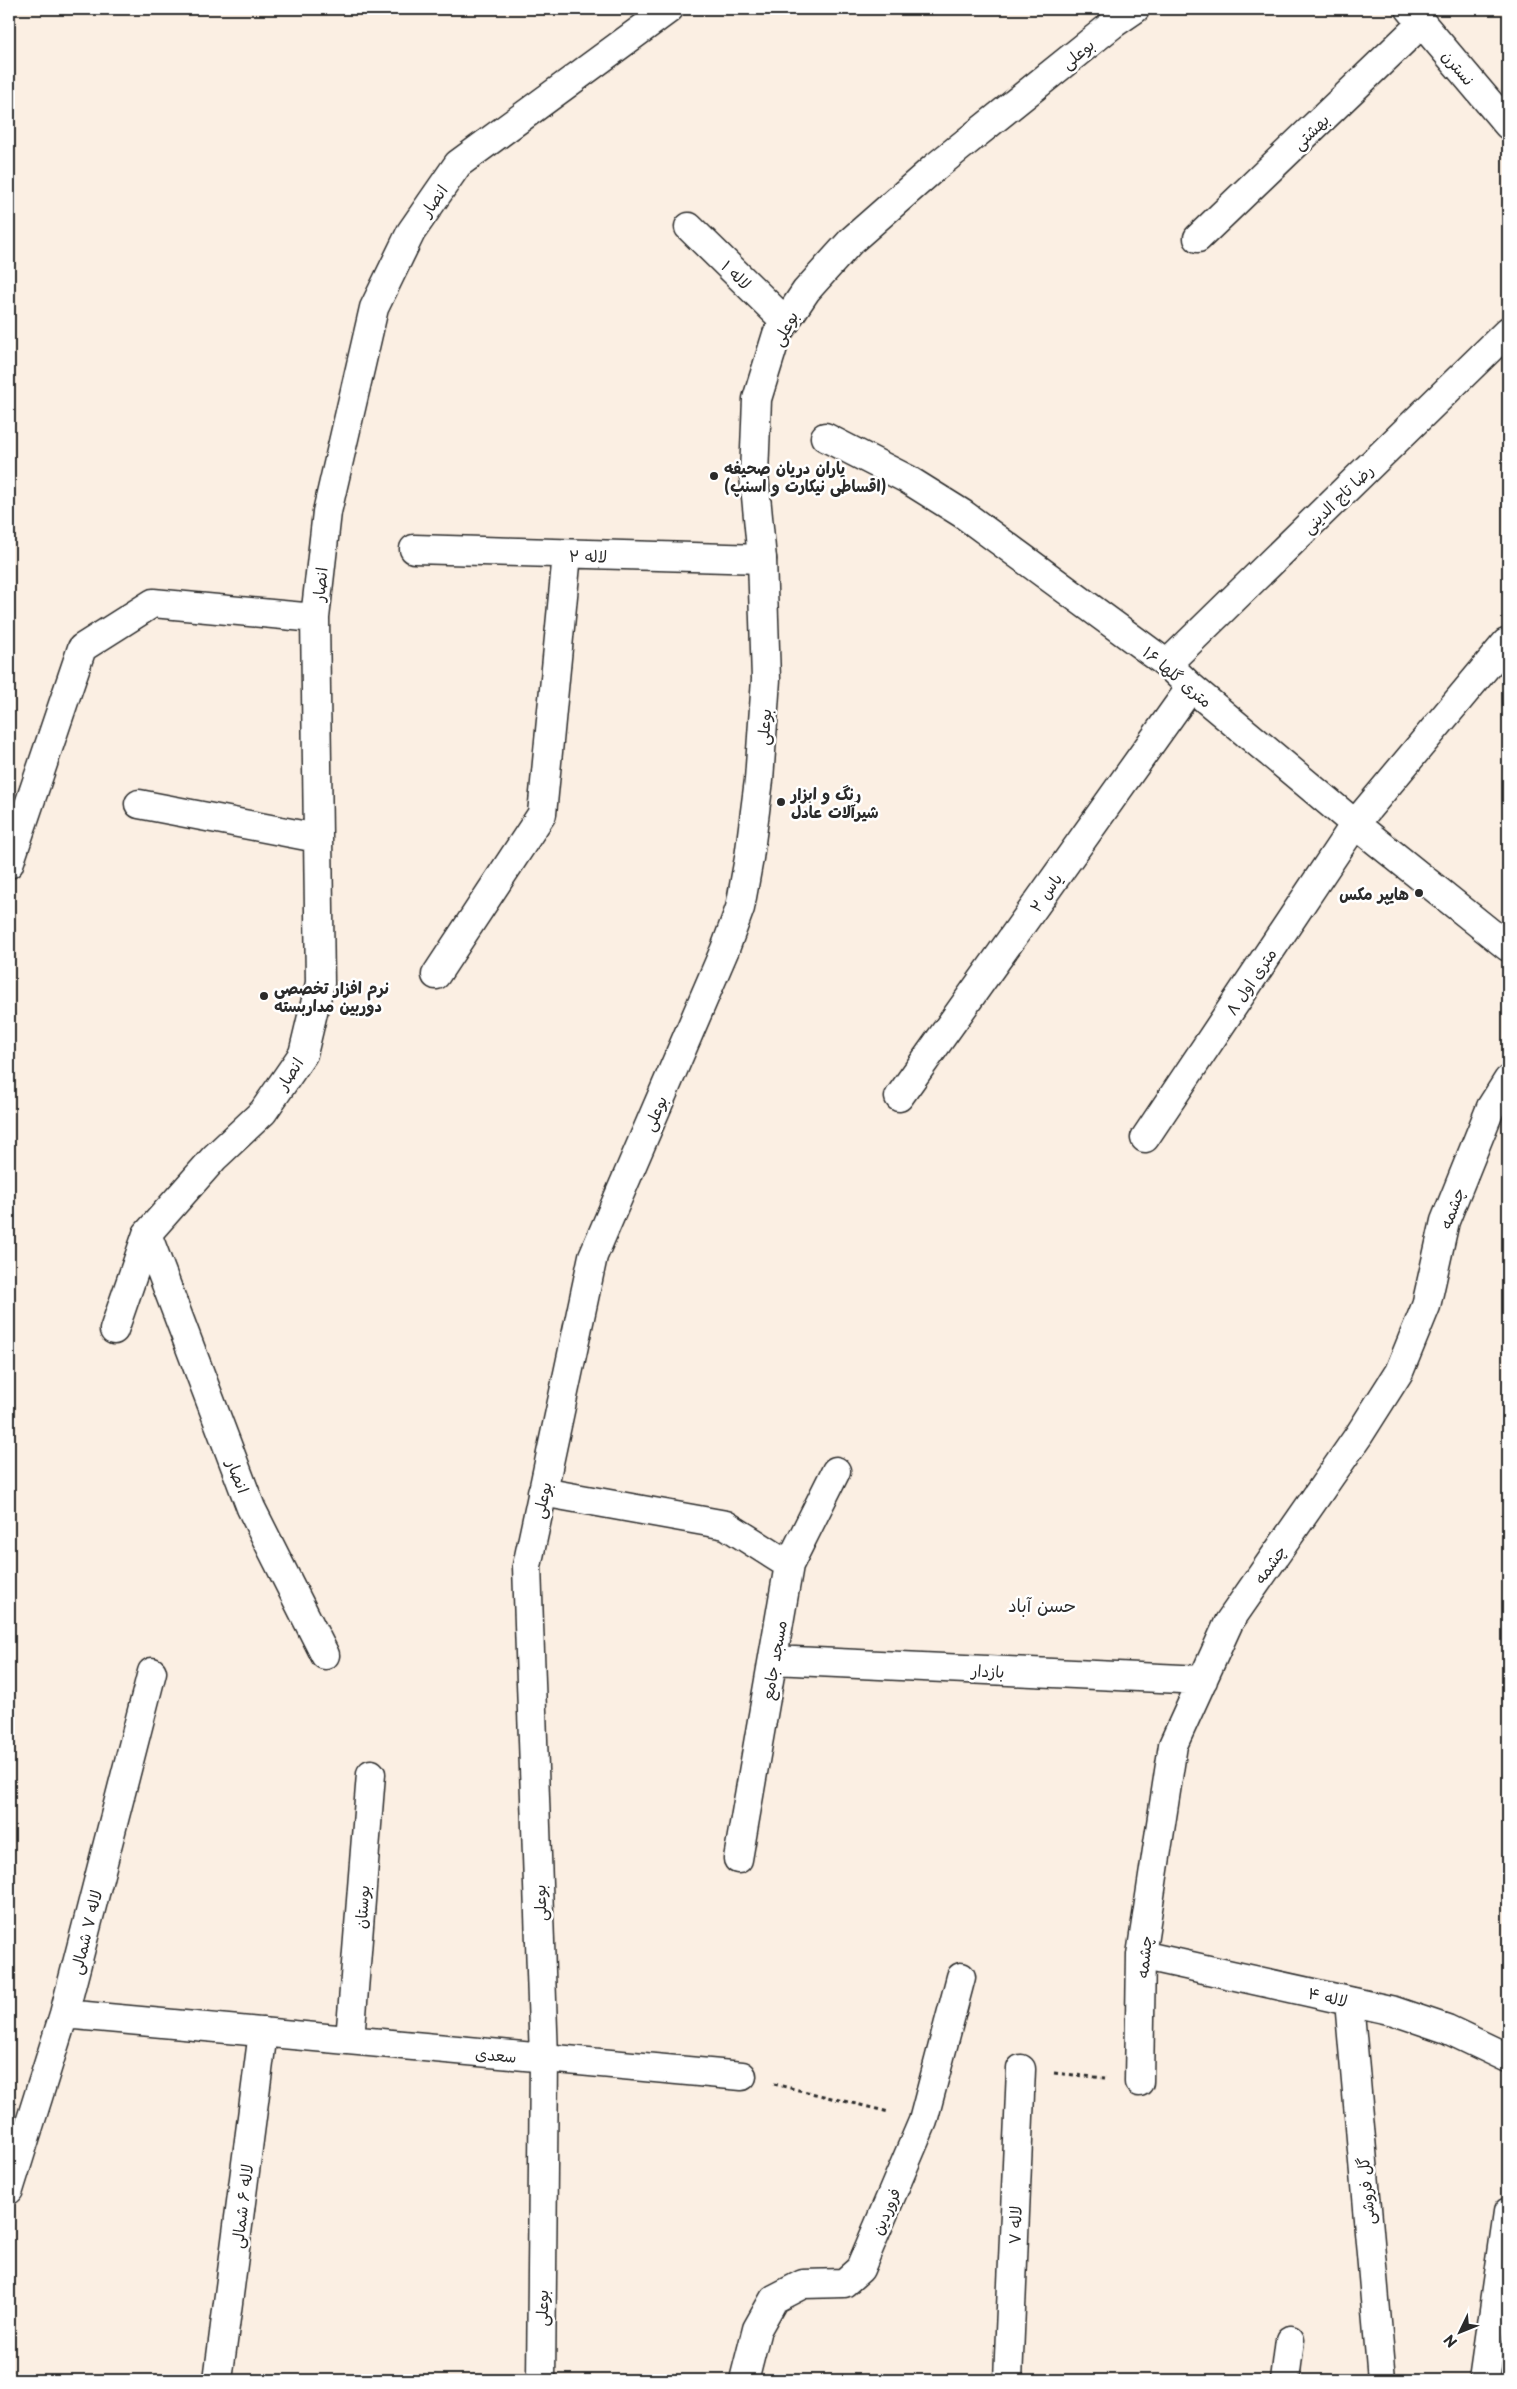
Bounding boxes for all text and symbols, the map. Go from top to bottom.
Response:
street label: بوعلی [1055,32,1099,74]
street label: نسترن [1437,44,1481,90]
street label: بهشتی [1286,107,1334,155]
street label: انصار [412,179,453,223]
street label: لاله ۱ [717,254,757,294]
street label: بوعلی [765,306,803,350]
place label: یاران دریان صحیفه (اقساطی نیکارت و اسنپ) [724,455,887,497]
street label: رضا تاج الدینی [1296,458,1378,538]
marker: یاران دریان صحیفه (اقساطی نیکارت و اسنپ) [708,470,720,482]
street label: لاله ۲ [569,543,607,567]
street label: انصار [305,566,333,604]
street label: ۱۶ متری گلها [1138,640,1218,712]
street label: بوعلی [750,708,776,746]
place label: رنگ و ابزار شیرآلات عادل [789,781,879,823]
marker: رنگ و ابزار شیرآلات عادل [775,796,787,808]
street label: یاس ۲ [1023,867,1067,917]
place label: هایپر مکس [1339,881,1409,905]
marker: هایپر مکس [1413,887,1425,899]
street label: ۸ متری اول [1219,943,1281,1019]
place label: نرم افزار تخصصی دوربین مداربسته [274,975,389,1017]
marker: نرم افزار تخصصی دوربین مداربسته [258,990,270,1002]
street label: انصار [269,1052,308,1096]
street label: بوعلی [636,1091,672,1135]
street label: چشمه [1432,1184,1470,1232]
street label: انصار [221,1454,256,1496]
street label: بوعلی [525,1480,557,1520]
street label: چشمه [1247,1540,1291,1588]
district label: حسن آباد [1008,1591,1076,1618]
street label: مسجد جامع [754,1618,793,1702]
street label: بازدار [969,1657,1005,1683]
street label: بوستان [348,1884,374,1930]
street label: بوعلی [526,1884,552,1922]
street label: لاله ۷ شمالی [63,1887,107,1977]
street label: چشمه [1129,1935,1157,1979]
street label: لاله ۴ [1306,1980,1350,2012]
street label: سعدی [474,2040,518,2068]
street label: گل فروشی [1350,2156,1380,2226]
street label: لاله ۶ شمالی [224,2162,258,2250]
street label: فروردین [864,2184,906,2238]
street label: لاله ۷ [1001,2205,1027,2245]
street label: بوعلی [529,2289,553,2327]
north arrow [1434,2306,1484,2356]
text: N [1439,2330,1462,2352]

